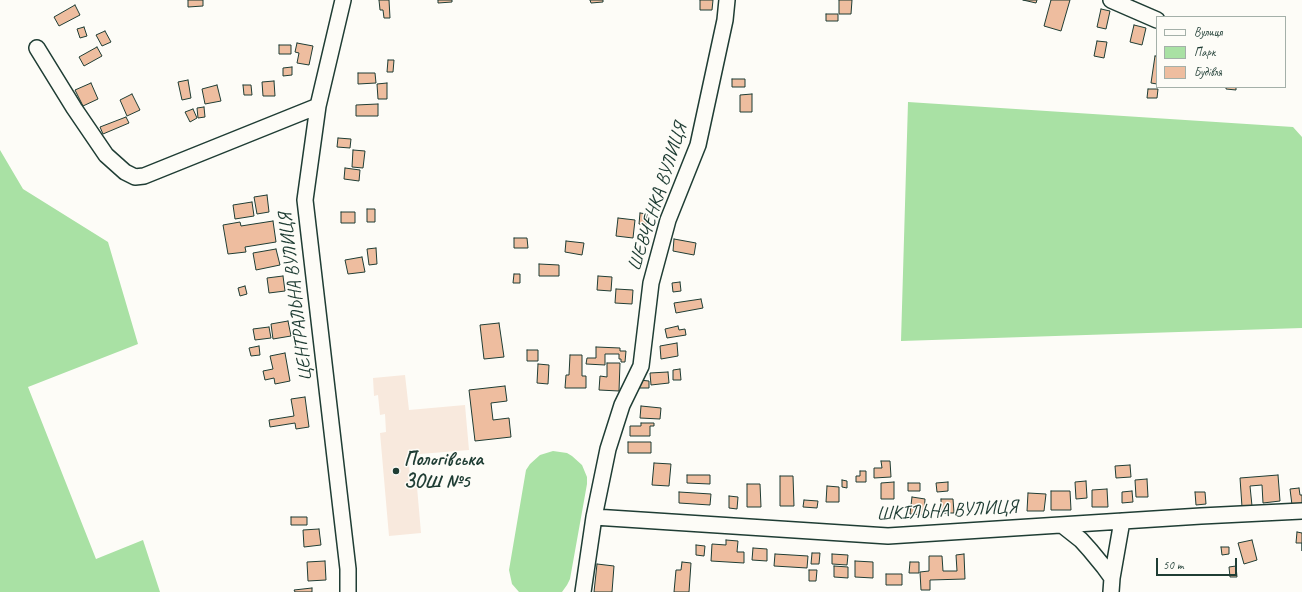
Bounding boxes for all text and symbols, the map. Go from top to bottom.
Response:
legend [1156,16,1286,88]
text: Вулиця [1194,24,1222,40]
text: Парк [1194,44,1215,60]
text: Будівля [1194,64,1222,80]
street label: ШЕВЧЕНКА ВУЛИЦЯ [623,120,693,274]
street label: ЦЕНТРАЛЬНА ВУЛИЦЯ [274,211,318,383]
place label: Пологівська ЗОШ №5 [404,449,483,493]
marker: Пологівська ЗОШ №5 [391,466,401,476]
street label: ШКІЛЬНА ВУЛИЦЯ [876,496,1018,526]
scale bar [1158,550,1239,576]
text: 50 m [1163,557,1183,573]

